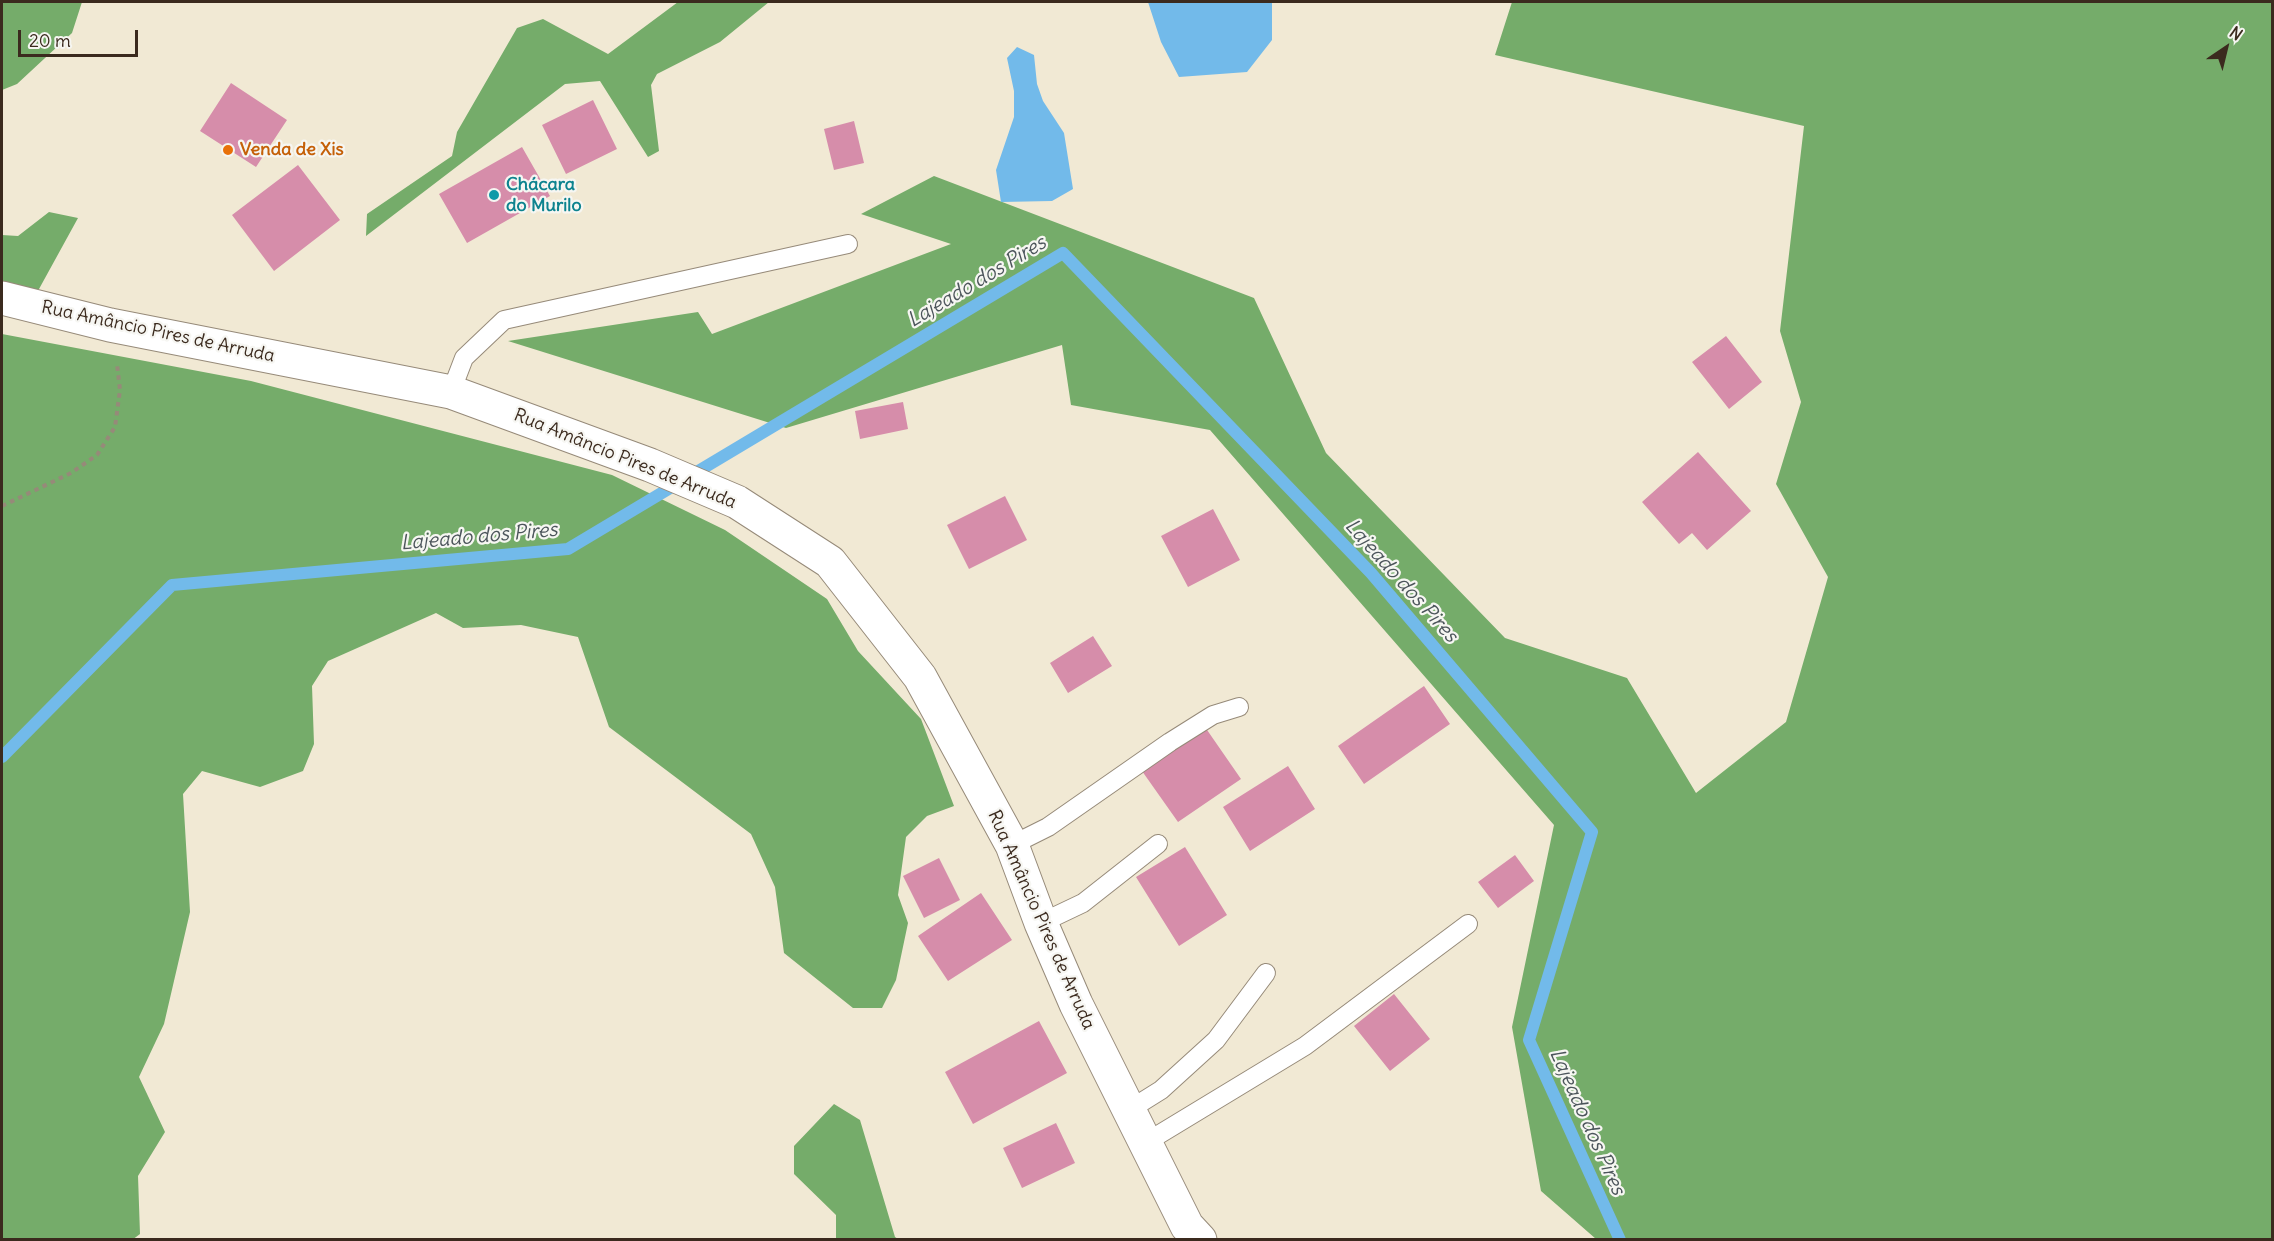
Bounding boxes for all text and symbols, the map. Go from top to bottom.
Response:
scale bar [21,18,141,56]
north arrow [2196,18,2256,78]
text: N [2226,22,2247,45]
text: 20 m [29,29,71,52]
place label: Venda de Xis [240,139,344,161]
marker: Venda de Xis [221,143,235,157]
place label: Chácara do Murilo [506,174,582,216]
marker: Chácara do Murilo [487,188,501,202]
water label: Lajeado dos Pires [903,231,1051,333]
street label: Rua Amâncio Pires de Arruda [39,297,277,367]
street label: Rua Amâncio Pires de Arruda [511,404,739,514]
water label: Lajeado dos Pires [1339,515,1463,647]
water label: Lajeado dos Pires [400,518,558,556]
street label: Rua Amâncio Pires de Arruda [983,807,1099,1033]
water label: Lajeado dos Pires [1544,1045,1630,1199]

